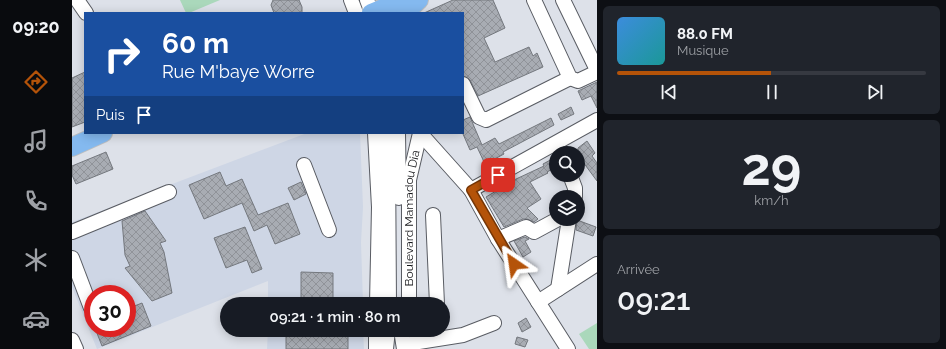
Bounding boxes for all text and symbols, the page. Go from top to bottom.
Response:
text: 09:20 [12,16,60,37]
text: 88.0 FM [677,25,733,43]
text: 60 m [162,27,229,60]
icon: right [96,28,148,80]
text: Musique [677,43,729,58]
text: Rue M'baye Worre [162,61,315,82]
icon: directions [22,68,50,96]
icon: previous [658,81,680,103]
icon: pause [761,81,783,103]
icon: next [864,81,886,103]
icon: arrive [133,104,155,126]
text: Puis [96,106,125,124]
icon: music [22,127,50,155]
text: 29 [742,136,801,197]
map controls [549,146,585,226]
button: search [549,146,585,182]
street label: Boulevard Mamadou Dia [402,149,423,286]
pin [481,158,515,192]
icon: arrive [487,164,509,186]
icon: phone [22,187,50,215]
button: layers [549,190,585,226]
text: km/h [754,193,789,208]
position arrow [493,243,535,285]
icon: climate [22,246,50,274]
text: Arrivée [617,262,660,277]
text: 09:21 [617,282,690,317]
speed limit sign: 30 [84,285,136,337]
icon: car [22,305,50,333]
text: 09:21 · 1 min · 80 m [270,308,401,326]

